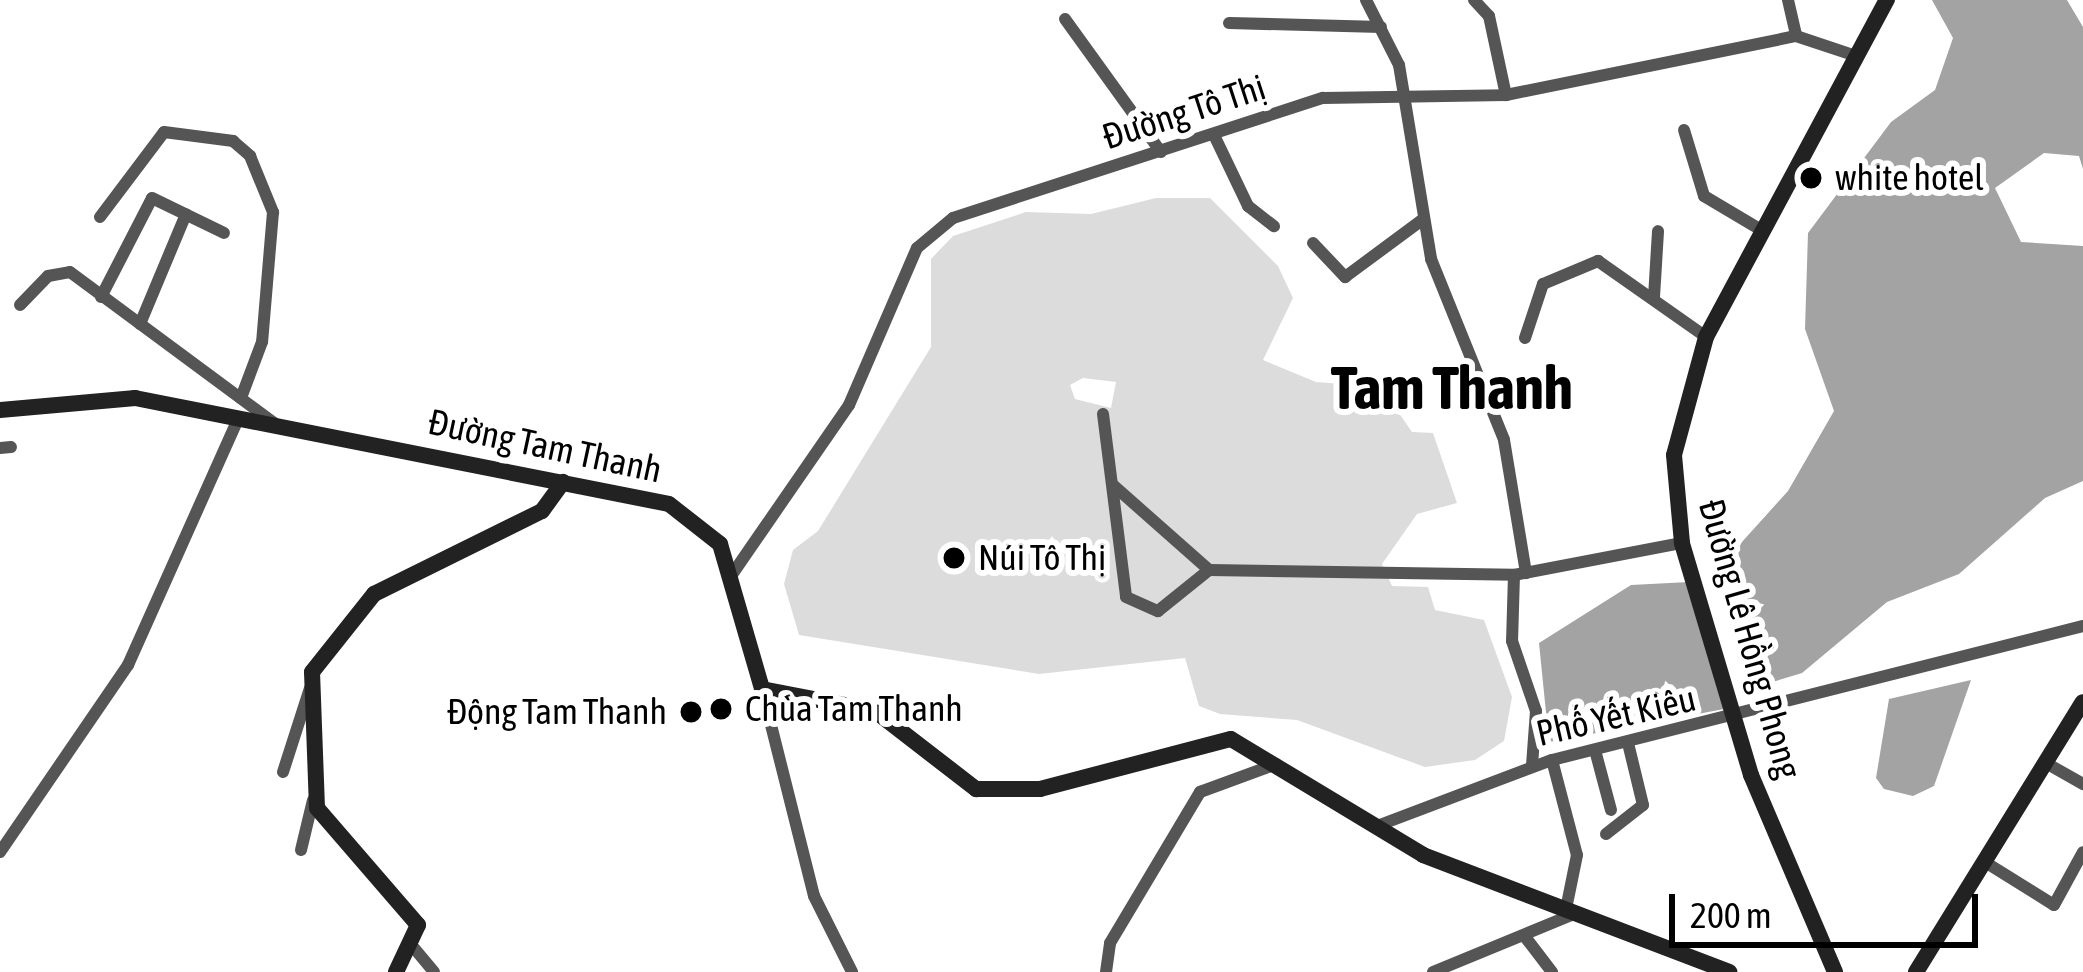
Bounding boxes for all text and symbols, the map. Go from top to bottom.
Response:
street label: Đường Tô Thị [1097,65,1271,159]
place label: white hotel [1835,156,1984,200]
marker: white hotel [1798,165,1824,191]
district label: Tam Thanh [1331,351,1573,423]
street label: Đường Tam Thanh [424,400,666,492]
street label: Đường Lê Hồng Phong [1690,495,1810,783]
place label: Núi Tô Thị [978,536,1106,580]
marker: Núi Tô Thị [941,545,967,571]
street label: Phố Yết Kiêu [1532,677,1700,755]
place label: Chùa Tam Thanh [745,687,963,731]
place label: Động Tam Thanh [447,690,667,734]
marker: Chùa Tam Thanh [708,696,734,722]
marker: Động Tam Thanh [678,699,704,725]
scale bar [1675,870,1984,944]
text: 200 m [1690,894,1772,936]

